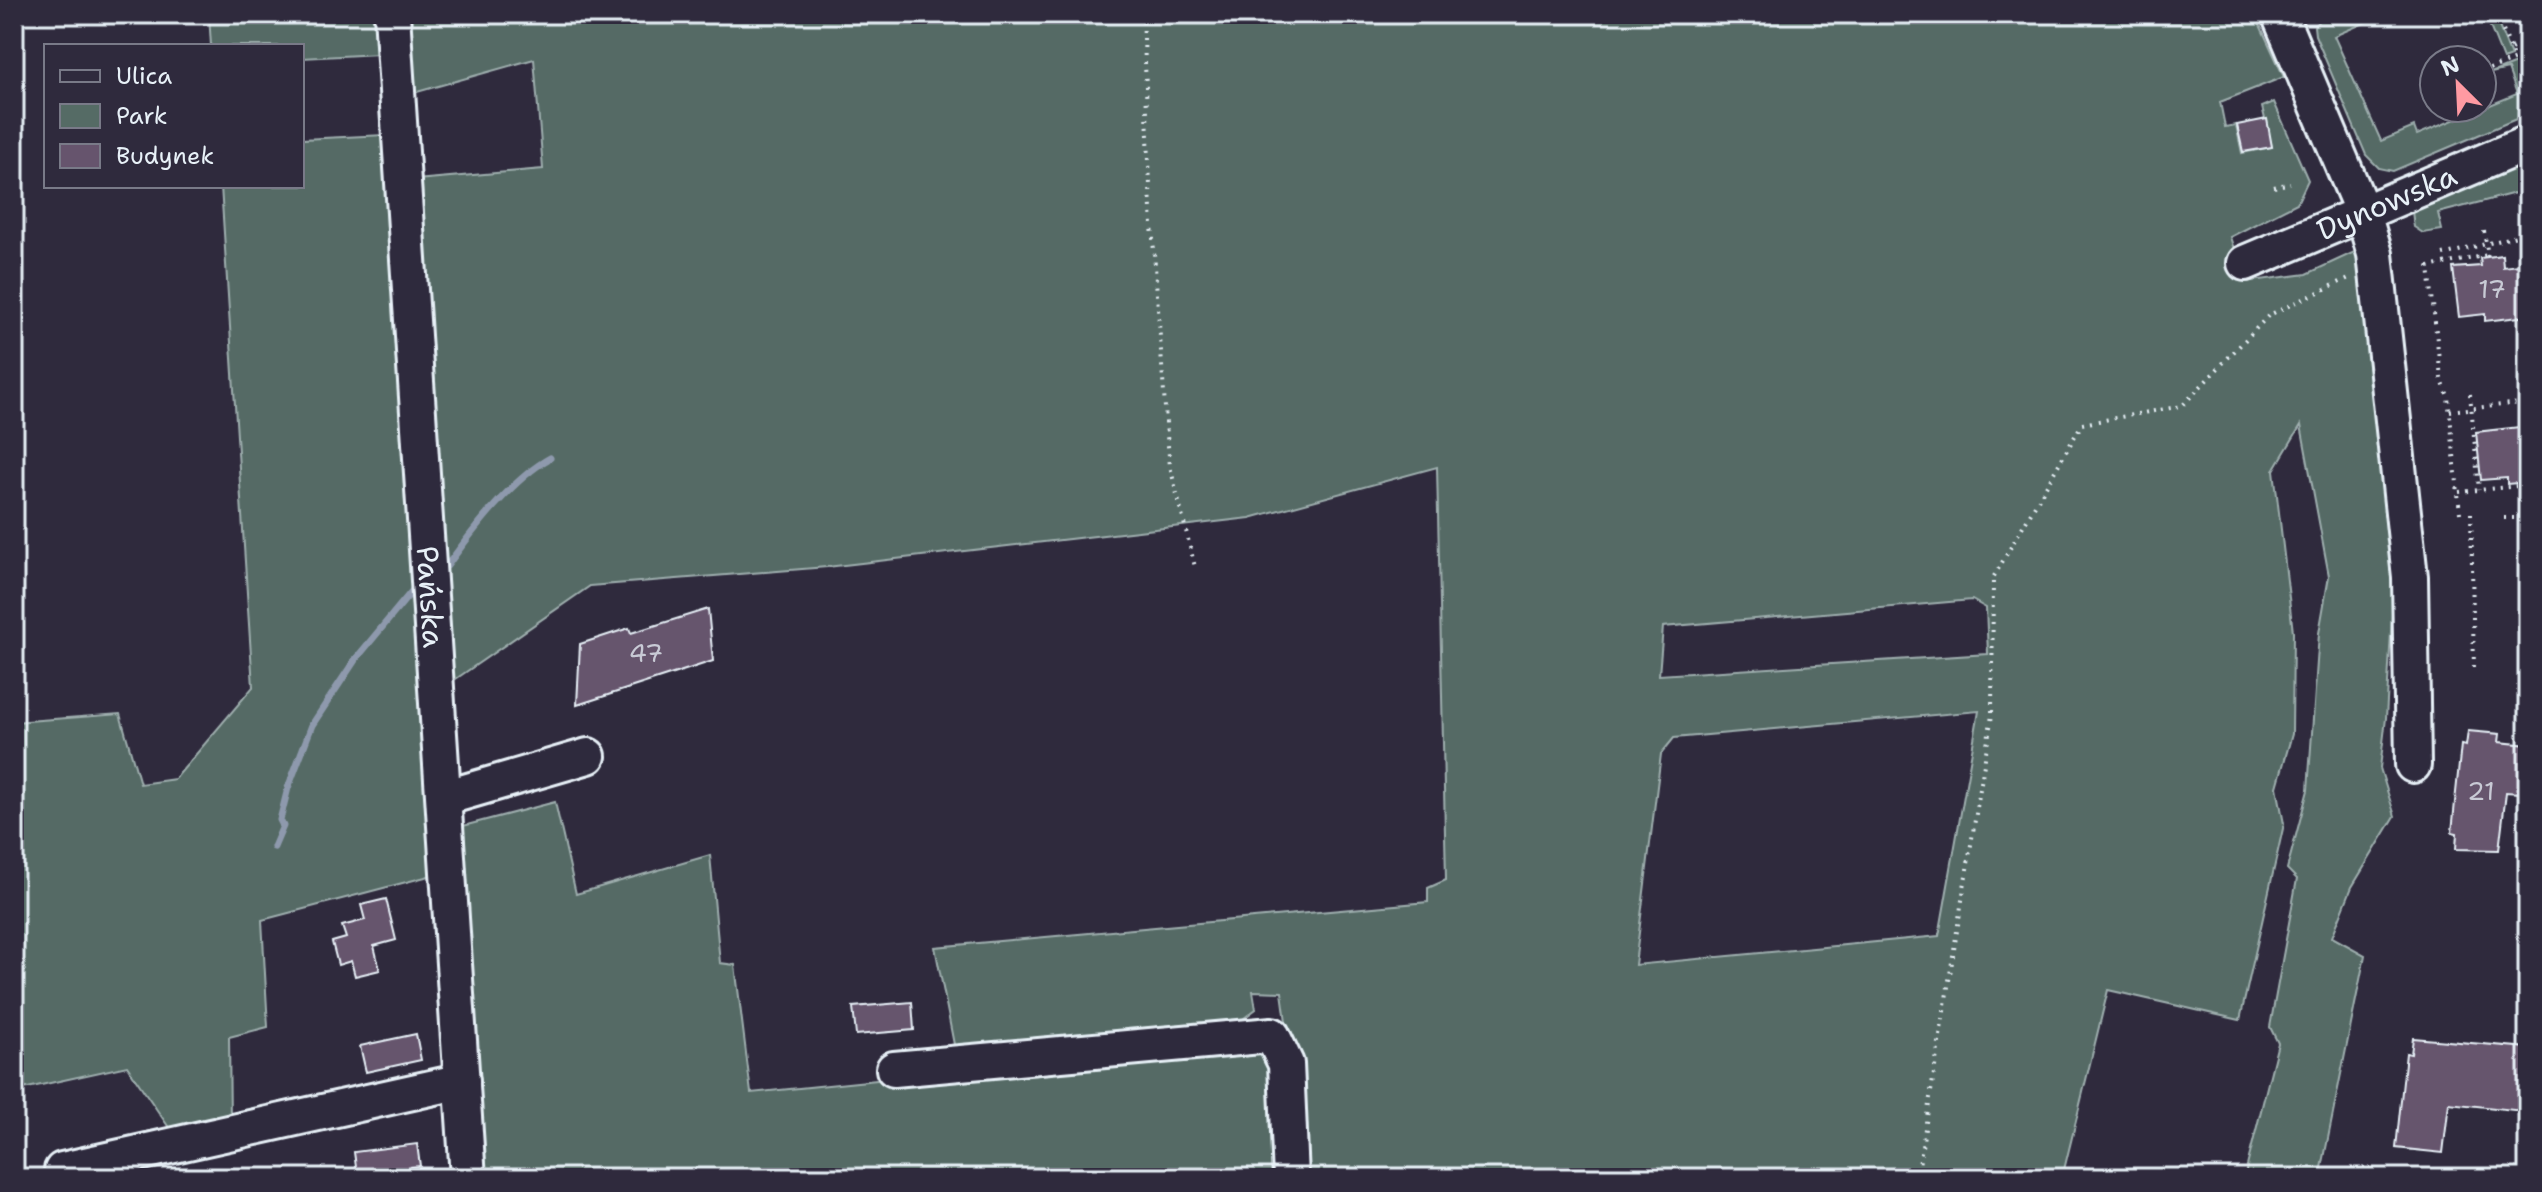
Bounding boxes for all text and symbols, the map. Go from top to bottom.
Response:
legend [44,44,304,188]
north arrow [2418,44,2498,124]
text: N [2436,49,2464,83]
text: Ulica [116,60,172,92]
text: Park [116,100,168,132]
text: Budynek [116,140,214,172]
street label: Dynowska [2310,155,2463,250]
house number: 17 [2478,271,2506,306]
street label: Pańska [407,544,454,649]
house number: 47 [629,635,663,670]
house number: 21 [2467,773,2495,808]

